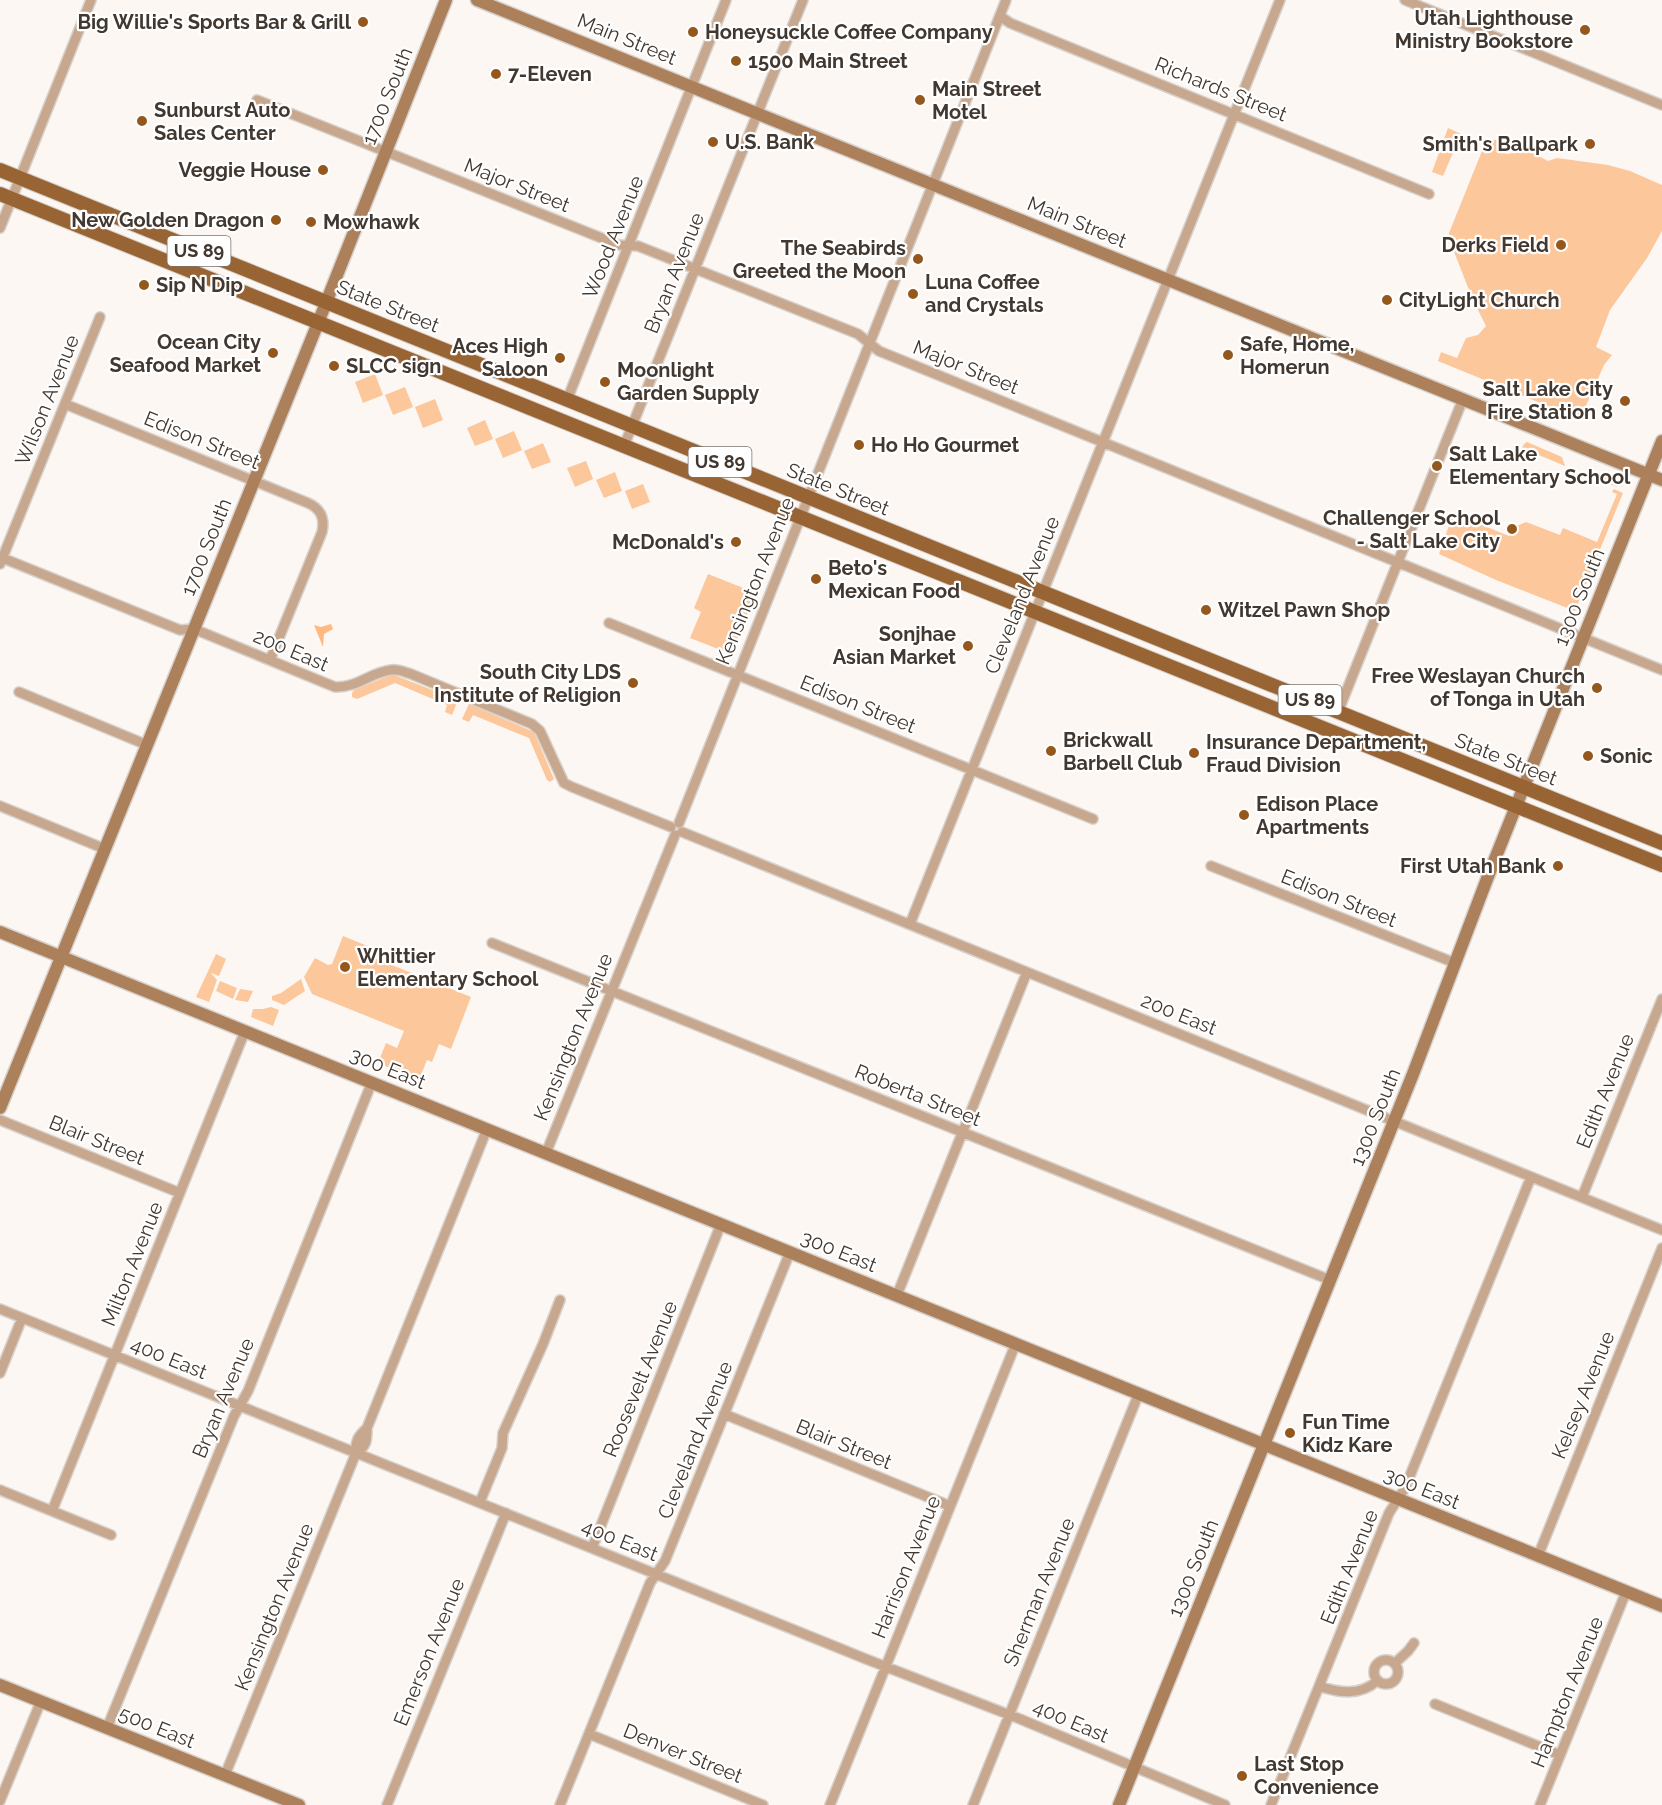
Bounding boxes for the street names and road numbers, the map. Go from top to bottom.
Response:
street label: Main Street [574,8,680,70]
street label: 1700 South [357,44,417,148]
street label: Richards Street [1151,52,1291,127]
street label: Major Street [461,153,574,217]
street label: Wood Avenue [577,172,649,302]
street label: Main Street [1024,191,1130,253]
street label: Bryan Avenue [639,209,709,337]
road number: US 89 [168,236,230,266]
street label: State Street [333,275,443,338]
street label: Wilson Avenue [10,331,84,469]
street label: Major Street [910,335,1023,399]
street label: Edison Street [141,406,264,474]
road number: US 89 [688,447,752,477]
street label: State Street [783,458,893,521]
street label: Kensington Avenue [710,494,800,668]
street label: 1700 South [176,495,236,599]
street label: Cleveland Avenue [979,512,1065,677]
street label: 1300 South [1549,545,1609,649]
street label: 200 East [250,623,332,677]
street label: Edison Street [797,670,920,738]
road number: US 89 [1278,685,1342,715]
street label: State Street [1451,728,1561,791]
street label: Edison Street [1278,864,1401,932]
street label: Kensington Avenue [528,950,618,1124]
street label: 200 East [1138,988,1221,1040]
street label: Edith Avenue [1571,1030,1639,1152]
street label: 300 East [347,1042,430,1094]
street label: Roberta Street [851,1059,985,1131]
street label: 1300 South [1345,1065,1405,1169]
street label: Blair Street [46,1110,149,1170]
street label: Milton Avenue [96,1198,168,1330]
street label: 300 East [798,1225,881,1277]
street label: Roosevelt Avenue [598,1297,682,1461]
street label: Kelsey Avenue [1546,1327,1620,1462]
street label: 400 East [127,1332,211,1384]
street label: Bryan Avenue [187,1334,259,1462]
street label: Cleveland Avenue [652,1357,738,1522]
street label: Blair Street [793,1414,896,1474]
street label: 300 East [1381,1462,1464,1514]
street label: Harrison Avenue [866,1492,946,1642]
street label: Edith Avenue [1315,1506,1383,1628]
street label: 400 East [578,1514,662,1566]
street label: Sherman Avenue [998,1514,1080,1670]
street label: 1300 South [1163,1516,1223,1620]
street label: Kensington Avenue [229,1520,319,1694]
street label: Emerson Avenue [388,1574,470,1729]
street label: Hampton Avenue [1526,1613,1608,1771]
street label: 400 East [1030,1694,1113,1748]
street label: 500 East [115,1701,199,1753]
street label: Denver Street [620,1718,746,1788]

